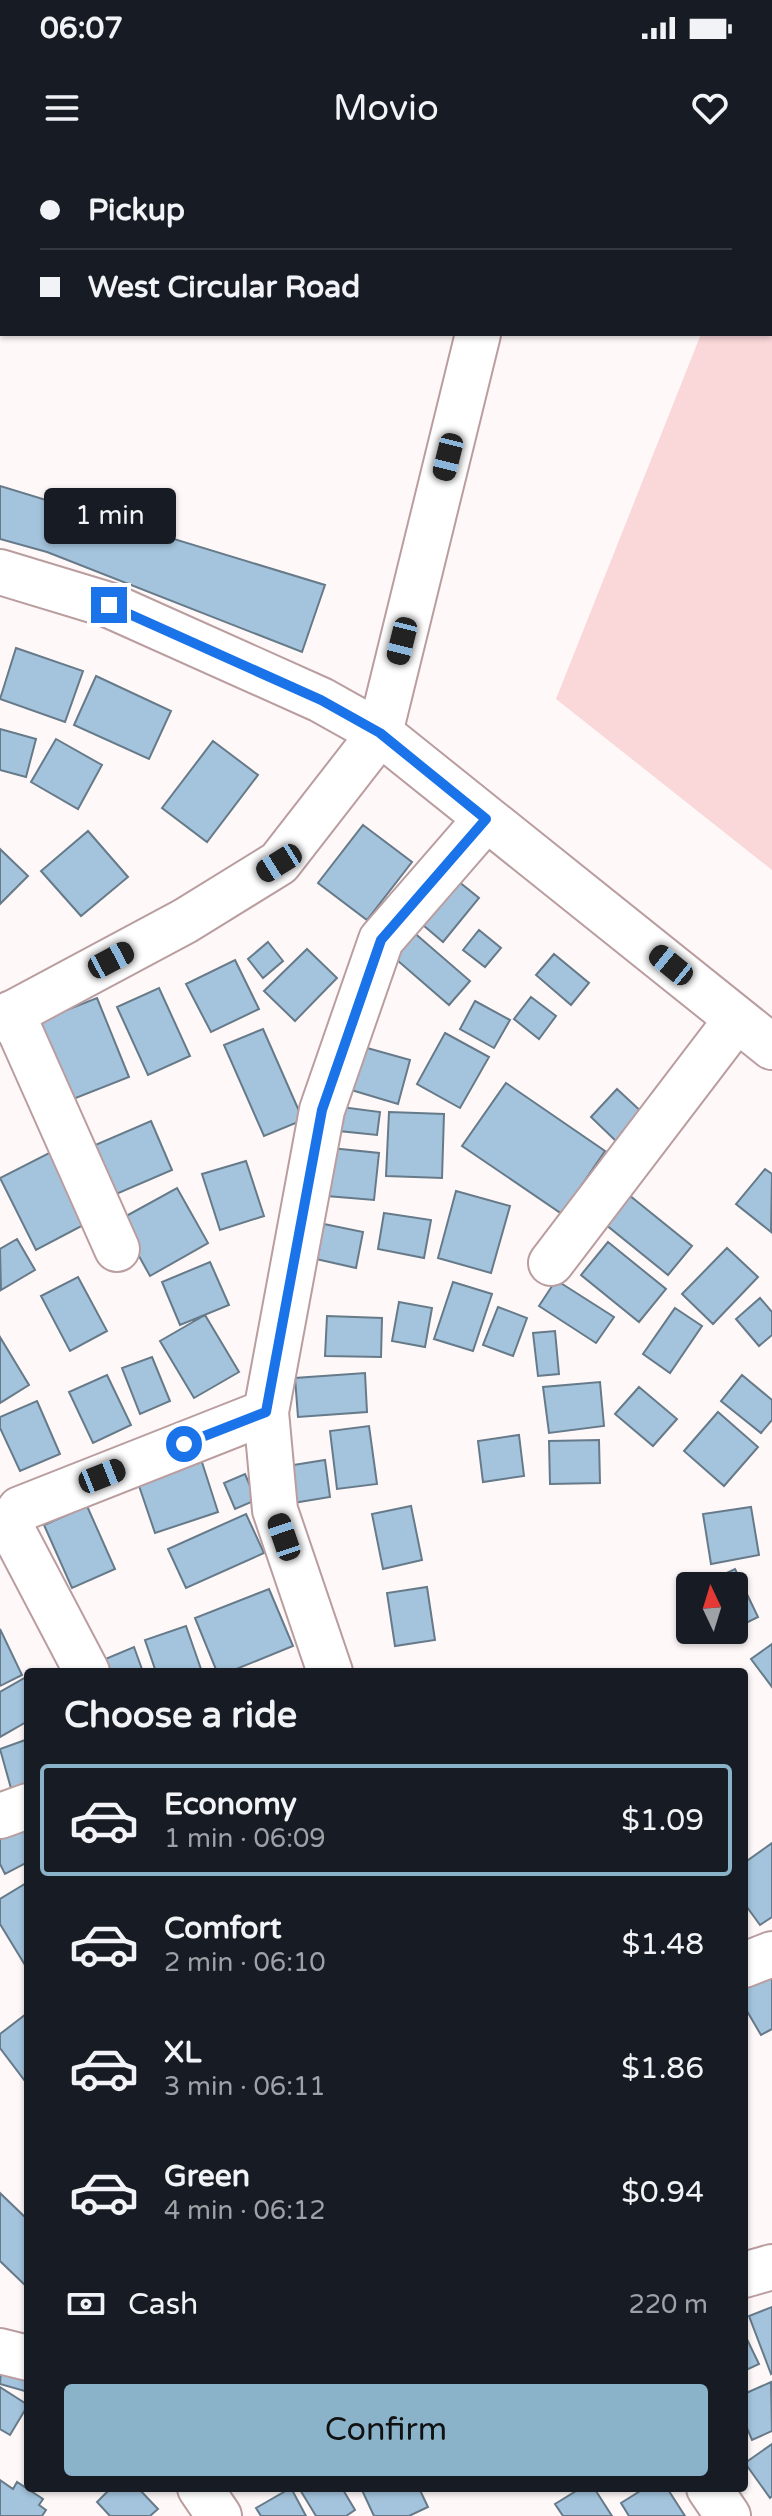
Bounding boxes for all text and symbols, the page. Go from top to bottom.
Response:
text: 06:07 [40,10,123,47]
icon: menu [40,86,84,130]
icon: heart [688,86,732,130]
text: Movio [333,87,439,130]
text: Pickup [88,192,185,229]
text: West Circular Road [88,269,360,306]
car [431,431,465,483]
callout: 1 min [43,489,175,545]
text: 1 min [75,500,145,531]
route end [91,587,127,623]
car [385,615,419,667]
car [252,840,306,886]
car [84,938,138,982]
car [645,941,697,989]
route start [166,1426,202,1462]
car [75,1456,129,1496]
car [265,1510,303,1564]
north arrow [676,1572,748,1644]
map controls [676,1572,748,1644]
text: Choose a ride [64,1694,297,1737]
icon: car [68,1784,140,1856]
text: Economy [164,1786,297,1823]
text: $1.09 [621,1802,704,1839]
text: 1 min · 06:09 [164,1823,326,1854]
icon: car [68,1908,140,1980]
text: Comfort [164,1910,282,1947]
text: $1.48 [622,1926,704,1963]
text: 2 min · 06:10 [164,1947,326,1978]
icon: car [68,2032,140,2104]
text: XL [164,2034,201,2071]
text: $1.86 [621,2050,704,2087]
text: 3 min · 06:11 [164,2071,326,2102]
icon: car [68,2156,140,2228]
text: Green [164,2158,250,2195]
text: $0.94 [621,2174,704,2211]
text: 4 min · 06:12 [164,2195,326,2226]
icon: cash [64,2282,108,2326]
text: Cash [128,2286,198,2323]
text: 220 m [628,2289,708,2320]
button: Confirm [64,2384,708,2476]

